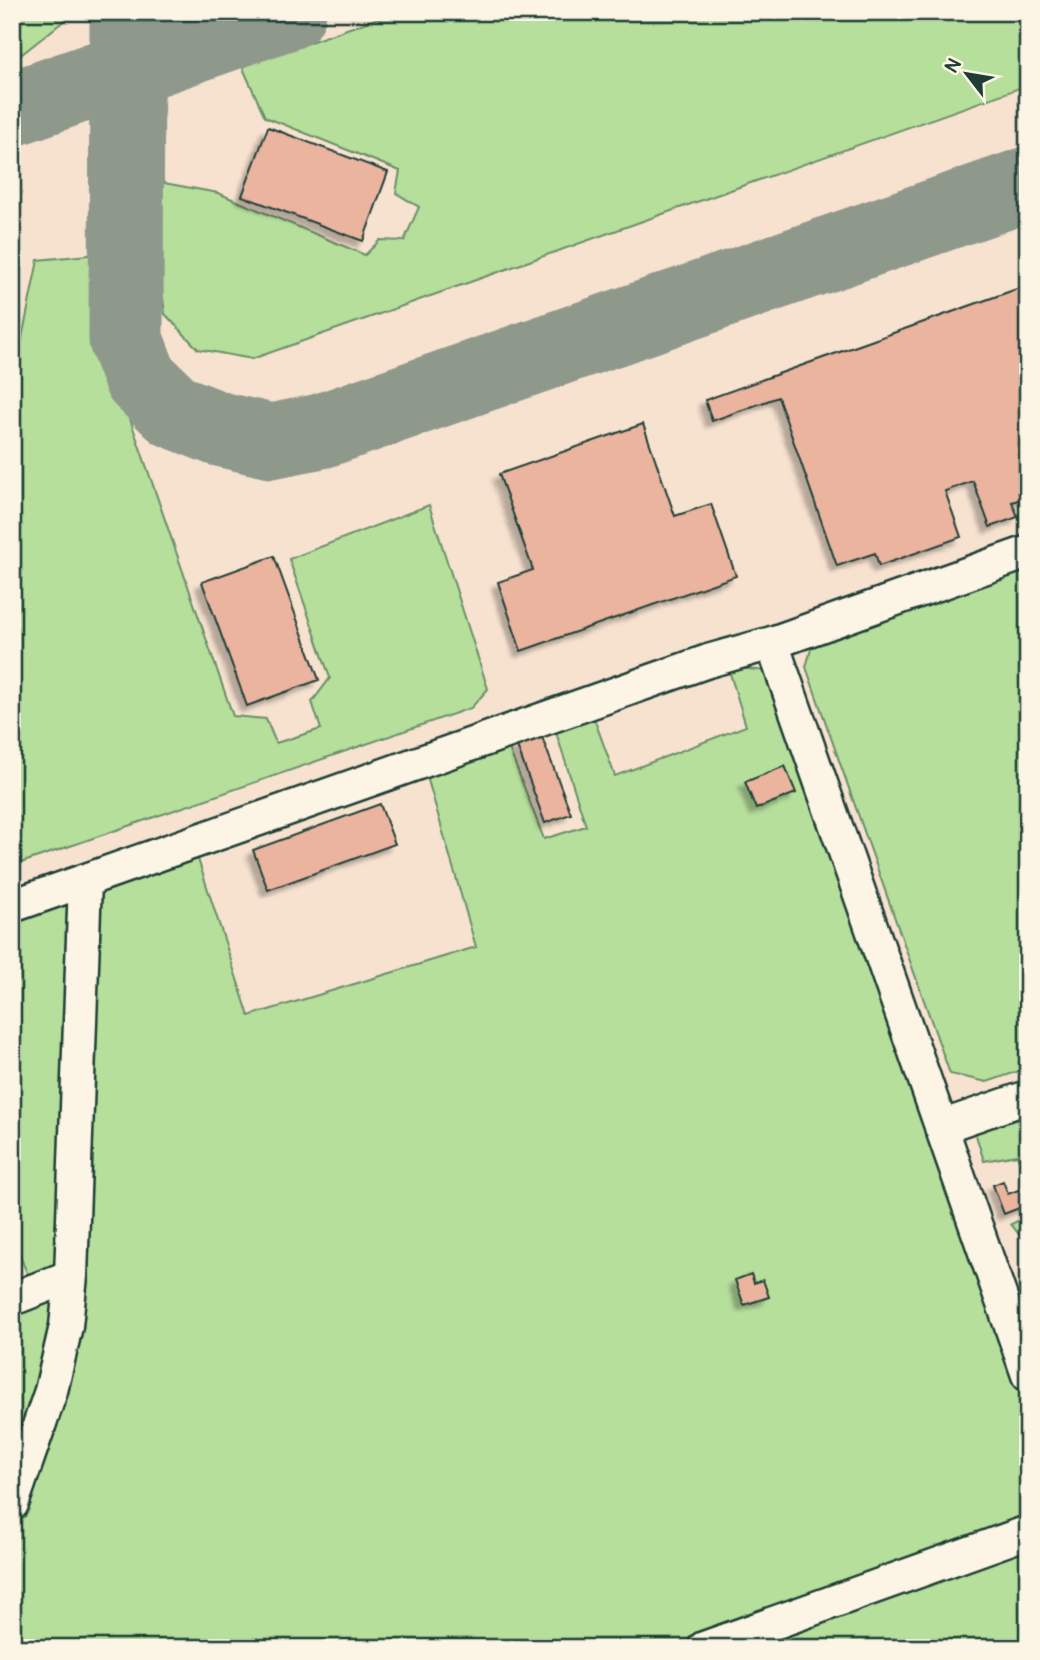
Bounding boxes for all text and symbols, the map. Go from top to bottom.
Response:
north arrow [932,38,1002,108]
text: N [940,54,967,77]

